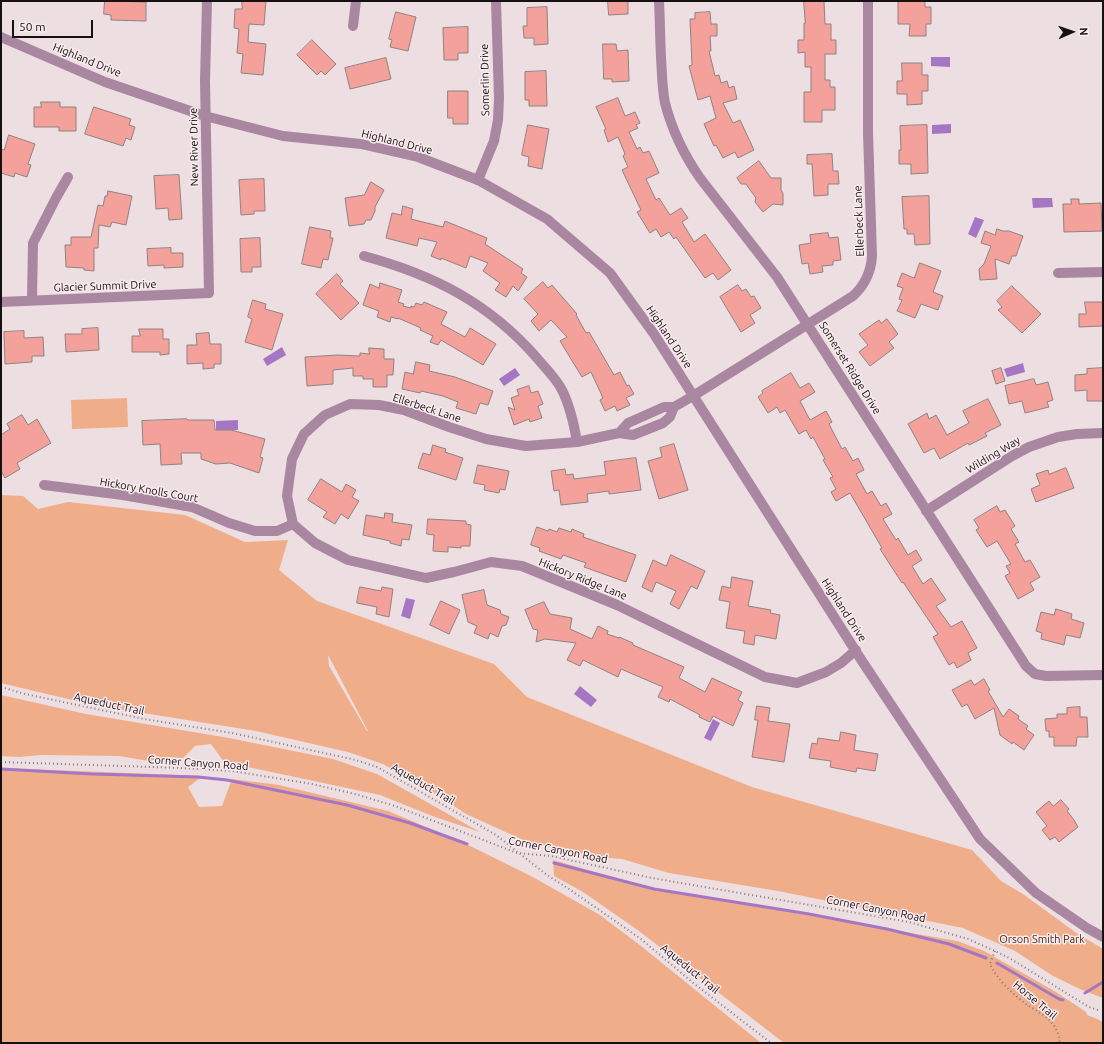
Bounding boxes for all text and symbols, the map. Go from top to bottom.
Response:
scale bar [14,12,95,38]
north arrow [1052,12,1092,52]
text: 50 m [19,20,46,33]
text: N [1078,27,1090,36]
street label: Highland Drive [51,40,123,80]
street label: Somerlin Drive [478,44,492,116]
street label: New River Drive [187,108,201,186]
street label: Highland Drive [360,127,434,157]
street label: Ellerbeck Lane [851,185,867,257]
street label: Glacier Summit Drive [53,278,157,294]
street label: Highland Drive [643,303,695,371]
street label: Somerset Ridge Drive [816,319,884,417]
street label: Ellerbeck Lane [391,391,463,425]
street label: Wilding Way [963,434,1023,476]
street label: Hickory Knolls Court [99,475,199,505]
street label: Hickory Ridge Lane [537,555,629,603]
street label: Highland Drive [819,576,869,644]
street label: Aqueduct Trail [73,690,145,718]
street label: Corner Canyon Road [147,753,249,773]
street label: Aqueduct Trail [389,760,457,808]
street label: Corner Canyon Road [507,834,609,866]
street label: Corner Canyon Road [825,893,927,925]
park label: Orson Smith Park [999,932,1085,946]
street label: Aqueduct Trail [658,941,722,997]
street label: Horse Trail [1011,978,1059,1022]

